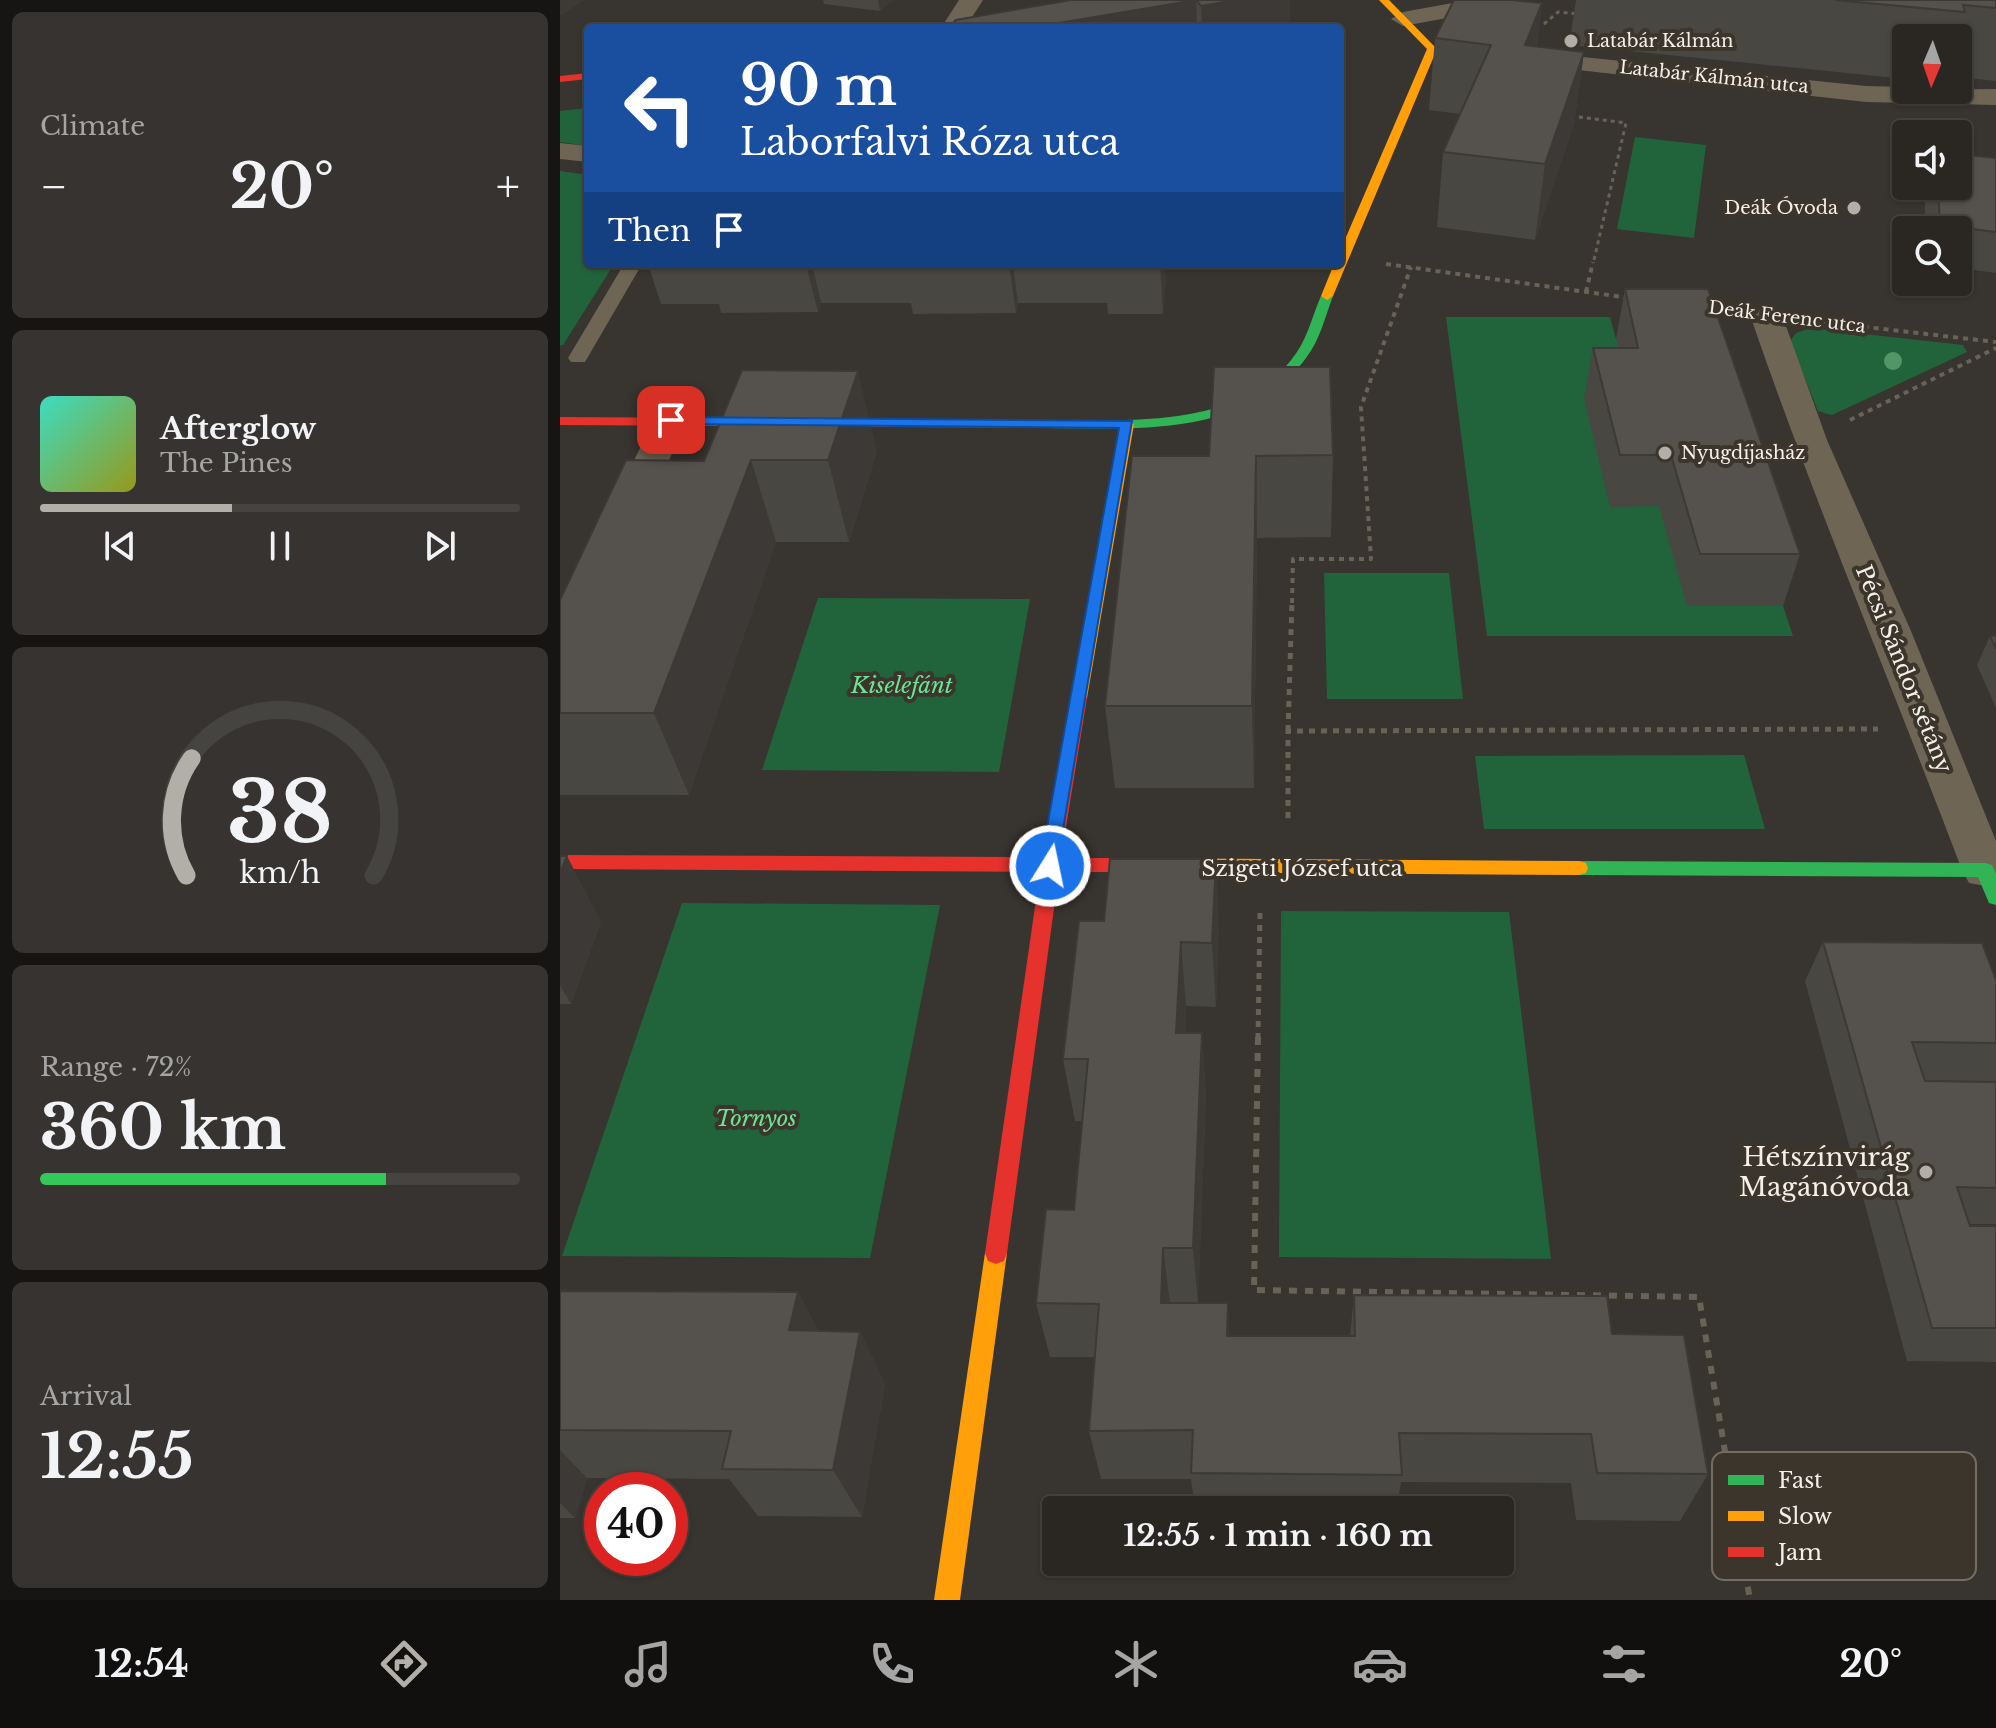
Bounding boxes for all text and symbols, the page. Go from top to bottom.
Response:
north arrow [1892,24,1972,104]
map controls [1892,24,1972,296]
place label: Latabár Kálmán [1587,30,1733,52]
marker: Latabár Kálmán [1562,32,1580,50]
text: 90 m [740,51,897,120]
icon: left [608,56,712,160]
street label: Latabár Kálmán utca [1618,56,1810,98]
text: Climate [40,110,145,142]
text: Laborfalvi Róza utca [740,120,1119,165]
button: sound [1892,120,1972,200]
text: 20° [230,150,334,224]
text: − [40,159,68,214]
text: + [496,159,520,214]
place label: Deák Óvoda [1724,196,1838,219]
marker: Deák Óvoda [1845,199,1863,217]
icon: arrive [707,208,751,252]
text: Then [608,212,691,249]
button: search [1892,216,1972,296]
street label: Deák Ferenc utca [1707,296,1867,338]
pin [637,386,705,454]
icon: arrive [649,398,693,442]
text: Afterglow [160,410,316,447]
place label: Nyugdíjasház [1681,442,1805,464]
marker: Nyugdíjasház [1656,444,1674,462]
text: The Pines [160,447,292,479]
icon: previous [98,524,142,568]
icon: pause [258,524,302,568]
icon: next [418,524,462,568]
street label: Pécsi Sándor sétány [1850,561,1958,777]
park label: Kiselefánt [850,672,953,699]
text: 38 [227,761,333,864]
position arrow [1008,824,1092,908]
text: km/h [239,855,321,891]
street label: Szigeti József utca [1201,855,1403,882]
text: Range · 72% [40,1051,192,1083]
text: 360 km [40,1091,286,1165]
park label: Tornyos [715,1105,797,1132]
place label: Hétszínvirág Magánóvoda [1739,1141,1911,1203]
marker: Hétszínvirág Magánóvoda [1917,1163,1935,1181]
text: Arrival [40,1380,132,1412]
text: 12:55 [40,1420,194,1494]
legend [1712,1452,1976,1580]
text: Fast [1778,1467,1823,1494]
speed limit sign: 40 [584,1472,688,1576]
text: Slow [1778,1503,1832,1530]
text: 12:55 · 1 min · 160 m [1123,1517,1433,1554]
text: Jam [1775,1539,1822,1566]
icon: directions [376,1636,432,1692]
icon: music [620,1636,676,1692]
icon: phone [864,1636,920,1692]
icon: climate [1108,1636,1164,1692]
icon: car [1352,1636,1408,1692]
icon: filters [1596,1636,1652,1692]
text: 12:54 [94,1642,189,1687]
text: 20° [1839,1642,1902,1687]

